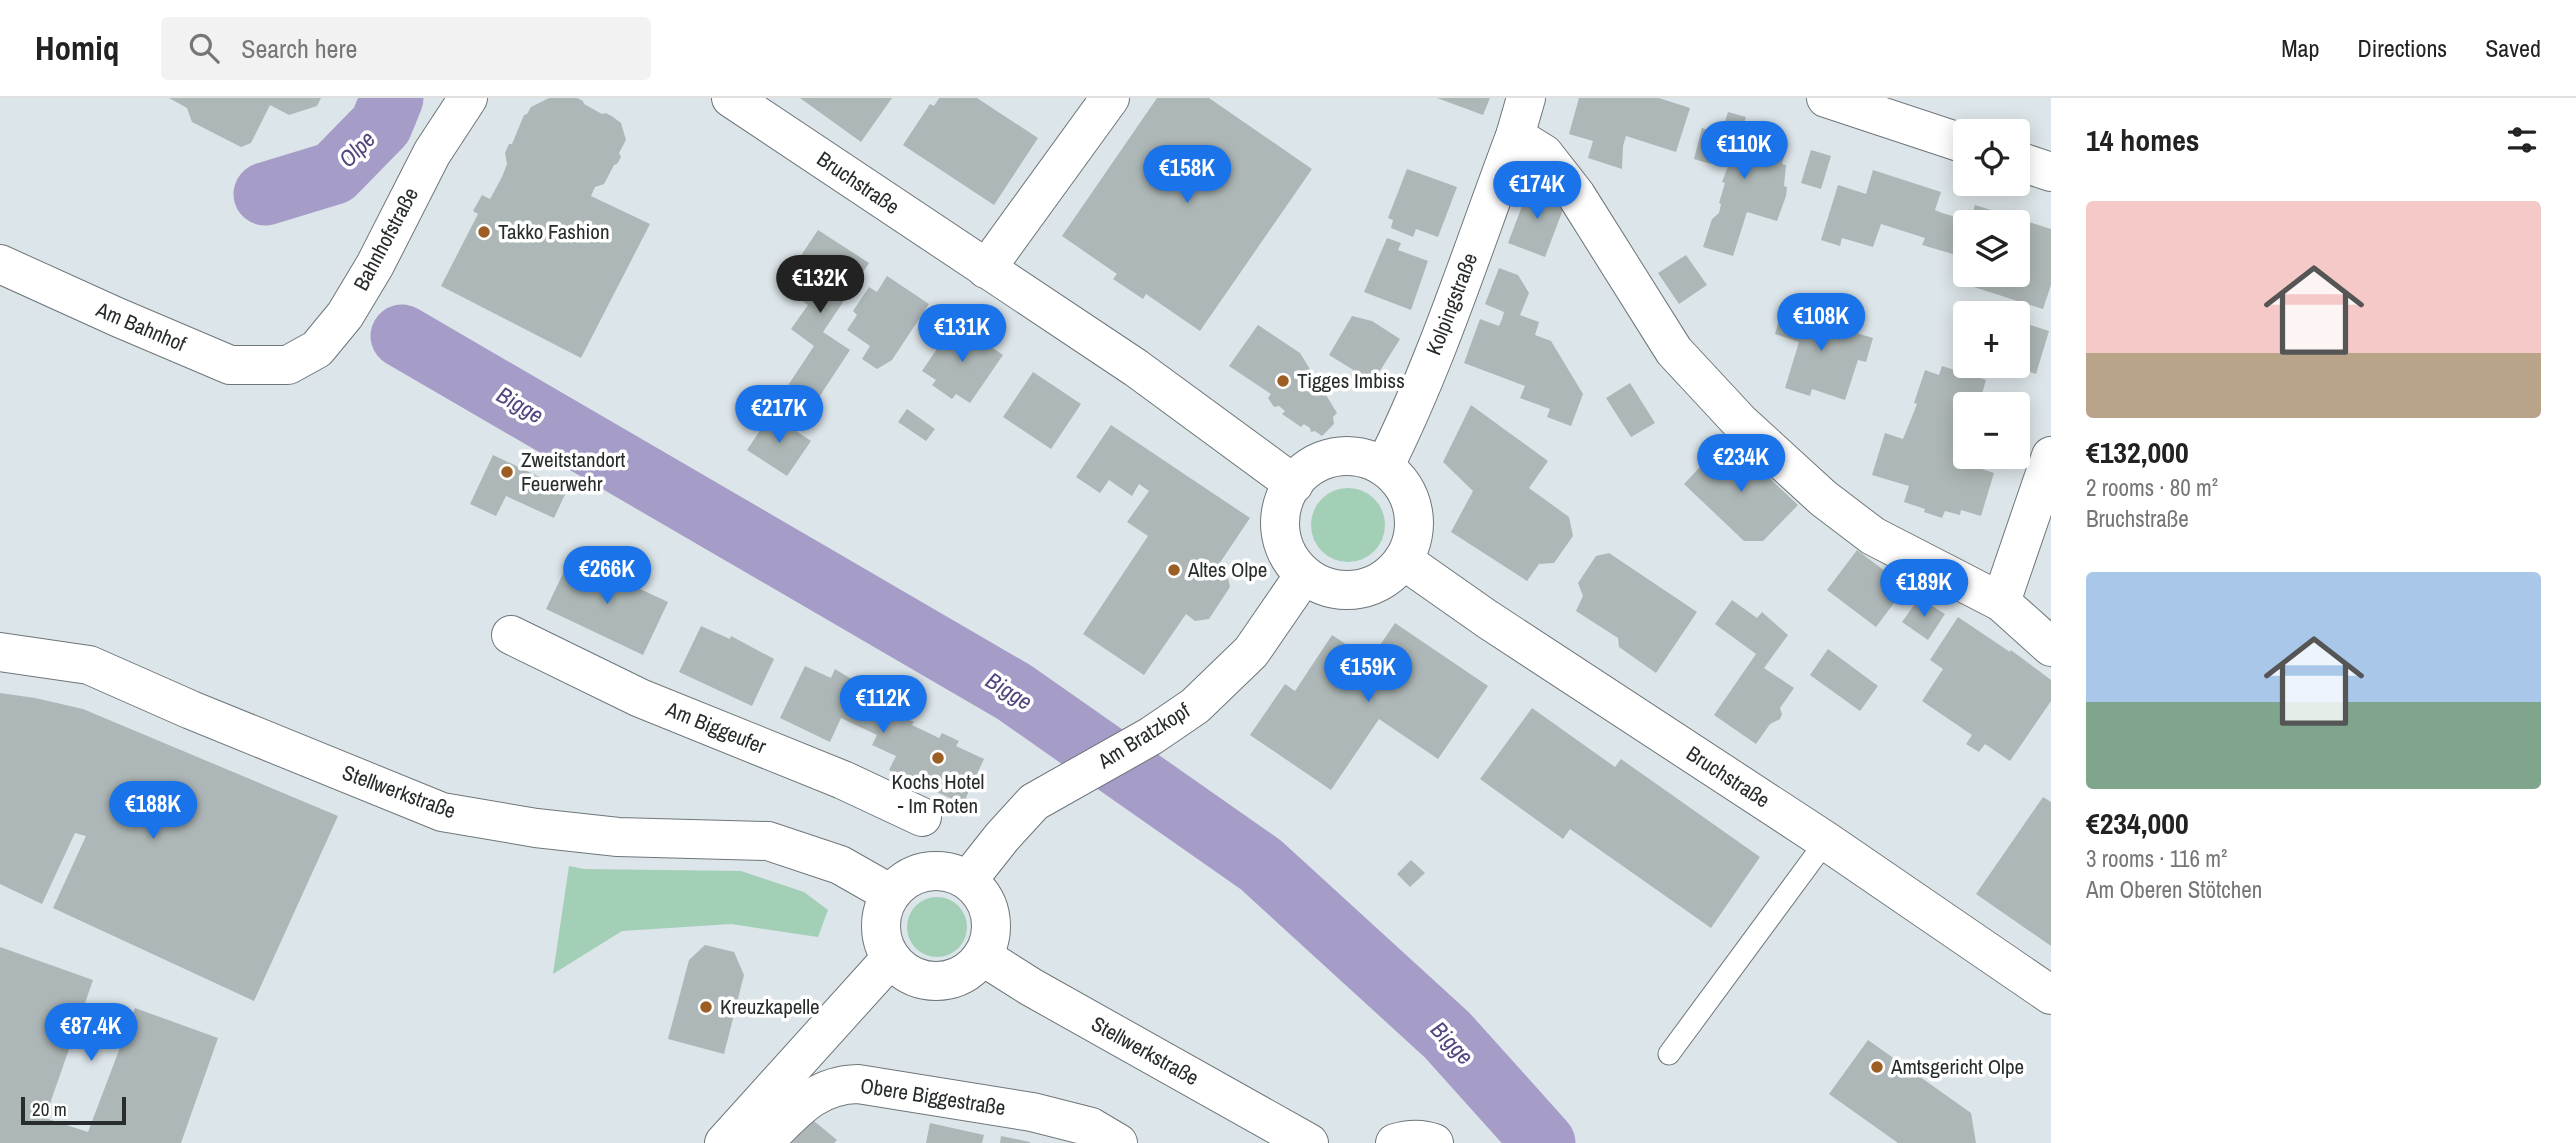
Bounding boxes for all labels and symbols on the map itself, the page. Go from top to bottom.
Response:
pin: €110K [1695,122,1793,181]
water label: Olpe [332,124,382,174]
street label: Bruchstraße [811,144,905,221]
pin: €158K [1138,146,1236,205]
pin: €174K [1488,162,1586,221]
street label: Bahnhofstraße [346,182,425,295]
place label: Takko Fashion [498,217,610,246]
marker: Takko Fashion [476,224,492,240]
street label: Kolpingstraße [1419,249,1484,359]
pin: €132K [771,256,869,315]
street label: Am Bahnhof [91,294,191,358]
pin: €108K [1772,294,1870,353]
pin: €131K [913,304,1011,364]
place label: Tigges Imbiss [1297,366,1405,395]
marker: Tigges Imbiss [1275,373,1291,389]
water label: Bigge [491,379,549,430]
pin: €217K [730,386,828,445]
pin: €234K [1692,434,1790,494]
place label: Zweitstandort Feuerwehr [521,445,626,498]
marker: Zweitstandort Feuerwehr [499,464,515,480]
pin: €266K [558,546,656,606]
place label: Altes Olpe [1187,555,1267,584]
pin: €189K [1875,560,1973,619]
marker: Altes Olpe [1166,562,1182,578]
pin: €159K [1319,644,1417,704]
water label: Bigge [980,664,1038,717]
pin: €112K [834,676,932,735]
street label: Am Biggeufer [661,694,771,761]
street label: Am Bratzkopf [1091,696,1195,776]
street label: Bruchstraße [1681,739,1776,814]
marker: Kochs Hotel - Im Roten [930,750,946,766]
street label: Stellwerkstraße [338,758,460,825]
place label: Kochs Hotel - Im Roten [892,767,984,820]
pin: €188K [104,782,202,841]
place label: Kreuzkapelle [720,992,820,1021]
marker: Kreuzkapelle [698,999,714,1015]
pin: €87.4K [34,1004,148,1063]
street label: Stellwerkstraße [1086,1009,1204,1092]
water label: Bigge [1424,1014,1481,1071]
place label: Amtsgericht Olpe [1890,1052,2024,1081]
marker: Amtsgericht Olpe [1869,1059,1885,1075]
street label: Obere Biggestraße [858,1071,1008,1122]
scale bar [21,1094,126,1126]

